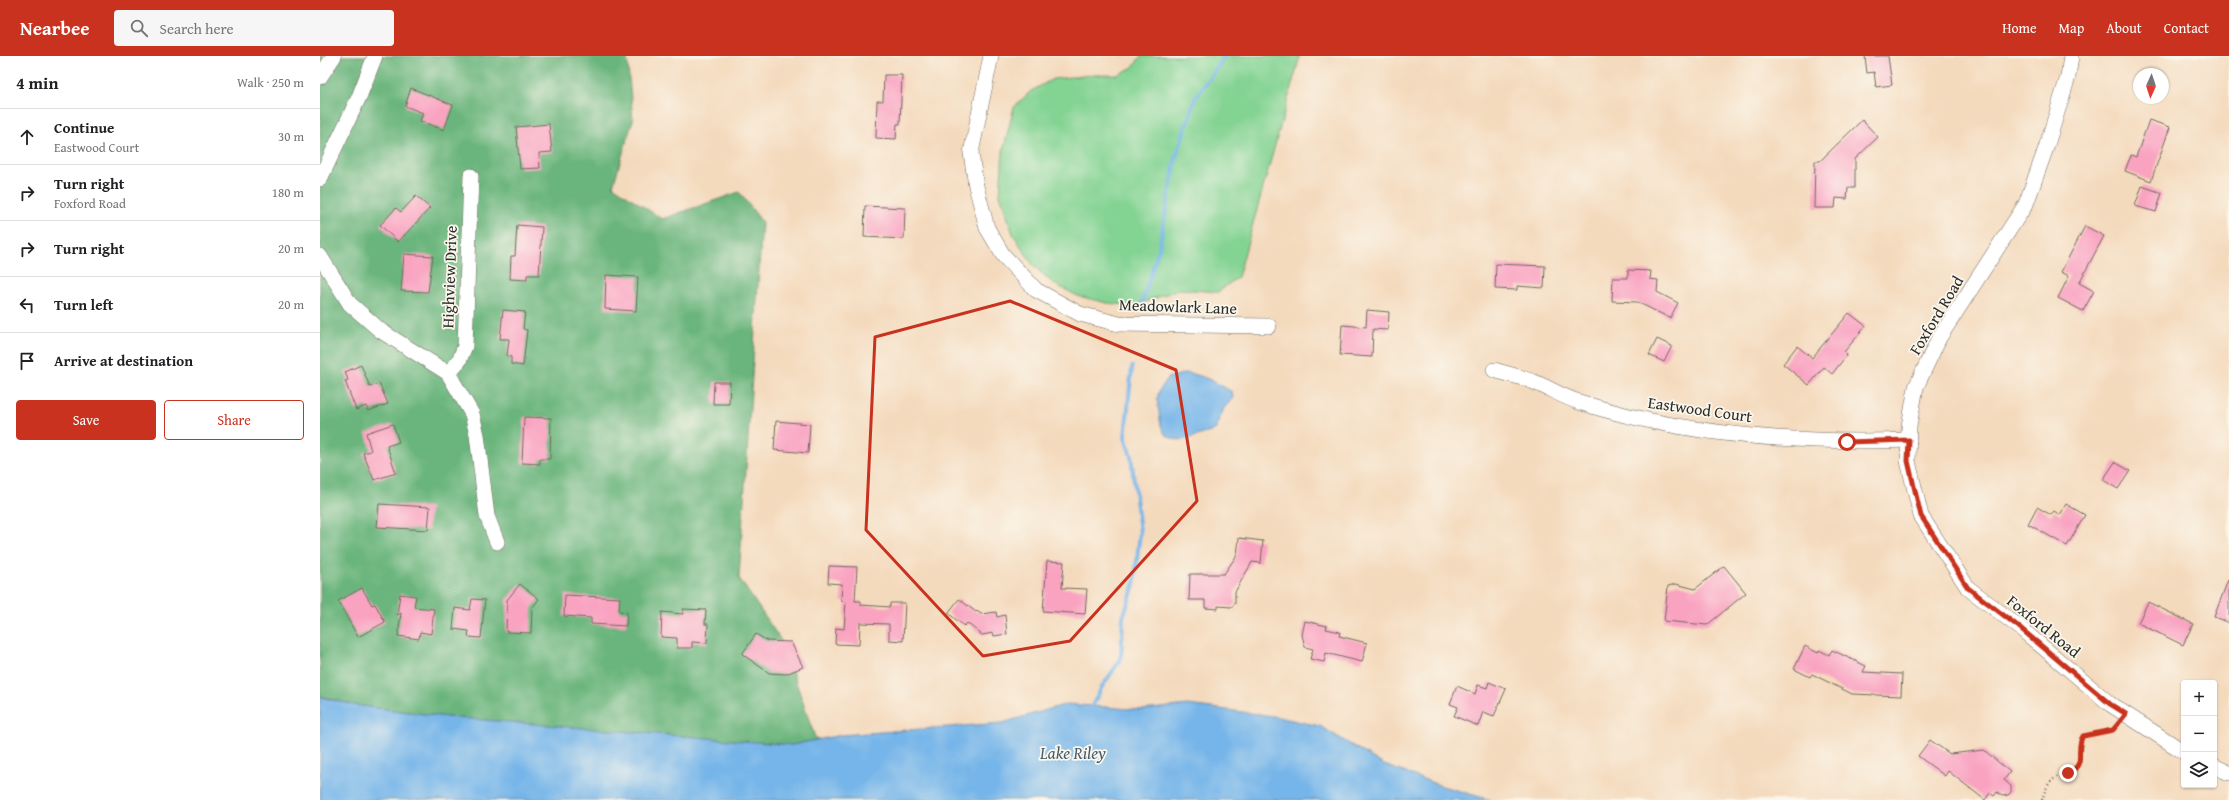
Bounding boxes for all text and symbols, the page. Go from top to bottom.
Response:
search box [114,10,394,46]
text: Nearbee [20,14,90,42]
icon: search [128,17,150,39]
text: Search here [160,18,234,39]
text: Home [2002,18,2037,38]
text: Map [2059,18,2084,38]
text: About [2106,18,2142,38]
text: Contact [2164,18,2209,38]
north arrow [2133,68,2169,104]
text: 4 min [16,70,58,95]
text: Walk · 250 m [237,73,304,92]
text: Continue [54,117,115,138]
icon: ahead [16,126,38,148]
text: 30 m [278,127,304,146]
text: Eastwood Court [54,138,139,157]
text: Turn right [54,173,125,194]
icon: right [16,182,38,204]
text: 180 m [272,183,304,202]
text: Foxford Road [54,194,126,213]
street label: Highview Drive [435,225,463,329]
icon: right [16,238,38,260]
text: Turn right [54,238,125,259]
text: 20 m [278,239,304,258]
street label: Foxford Road [1903,271,1969,359]
street label: Meadowlark Lane [1119,292,1237,320]
icon: left [16,294,38,316]
text: Turn left [54,294,113,315]
text: 20 m [278,295,304,314]
icon: arrive [16,350,38,372]
text: Arrive at destination [54,350,193,371]
street label: Eastwood Court [1646,390,1754,428]
button: Save [16,400,156,440]
button: Share [164,400,304,440]
route start [1838,433,1856,451]
street label: Foxford Road [2002,589,2086,663]
map controls [2181,680,2217,788]
button: + [2181,680,2217,716]
button: − [2181,716,2217,752]
water label: Lake Riley [1039,740,1106,765]
button: layers [2181,752,2217,788]
route end [2059,764,2077,782]

